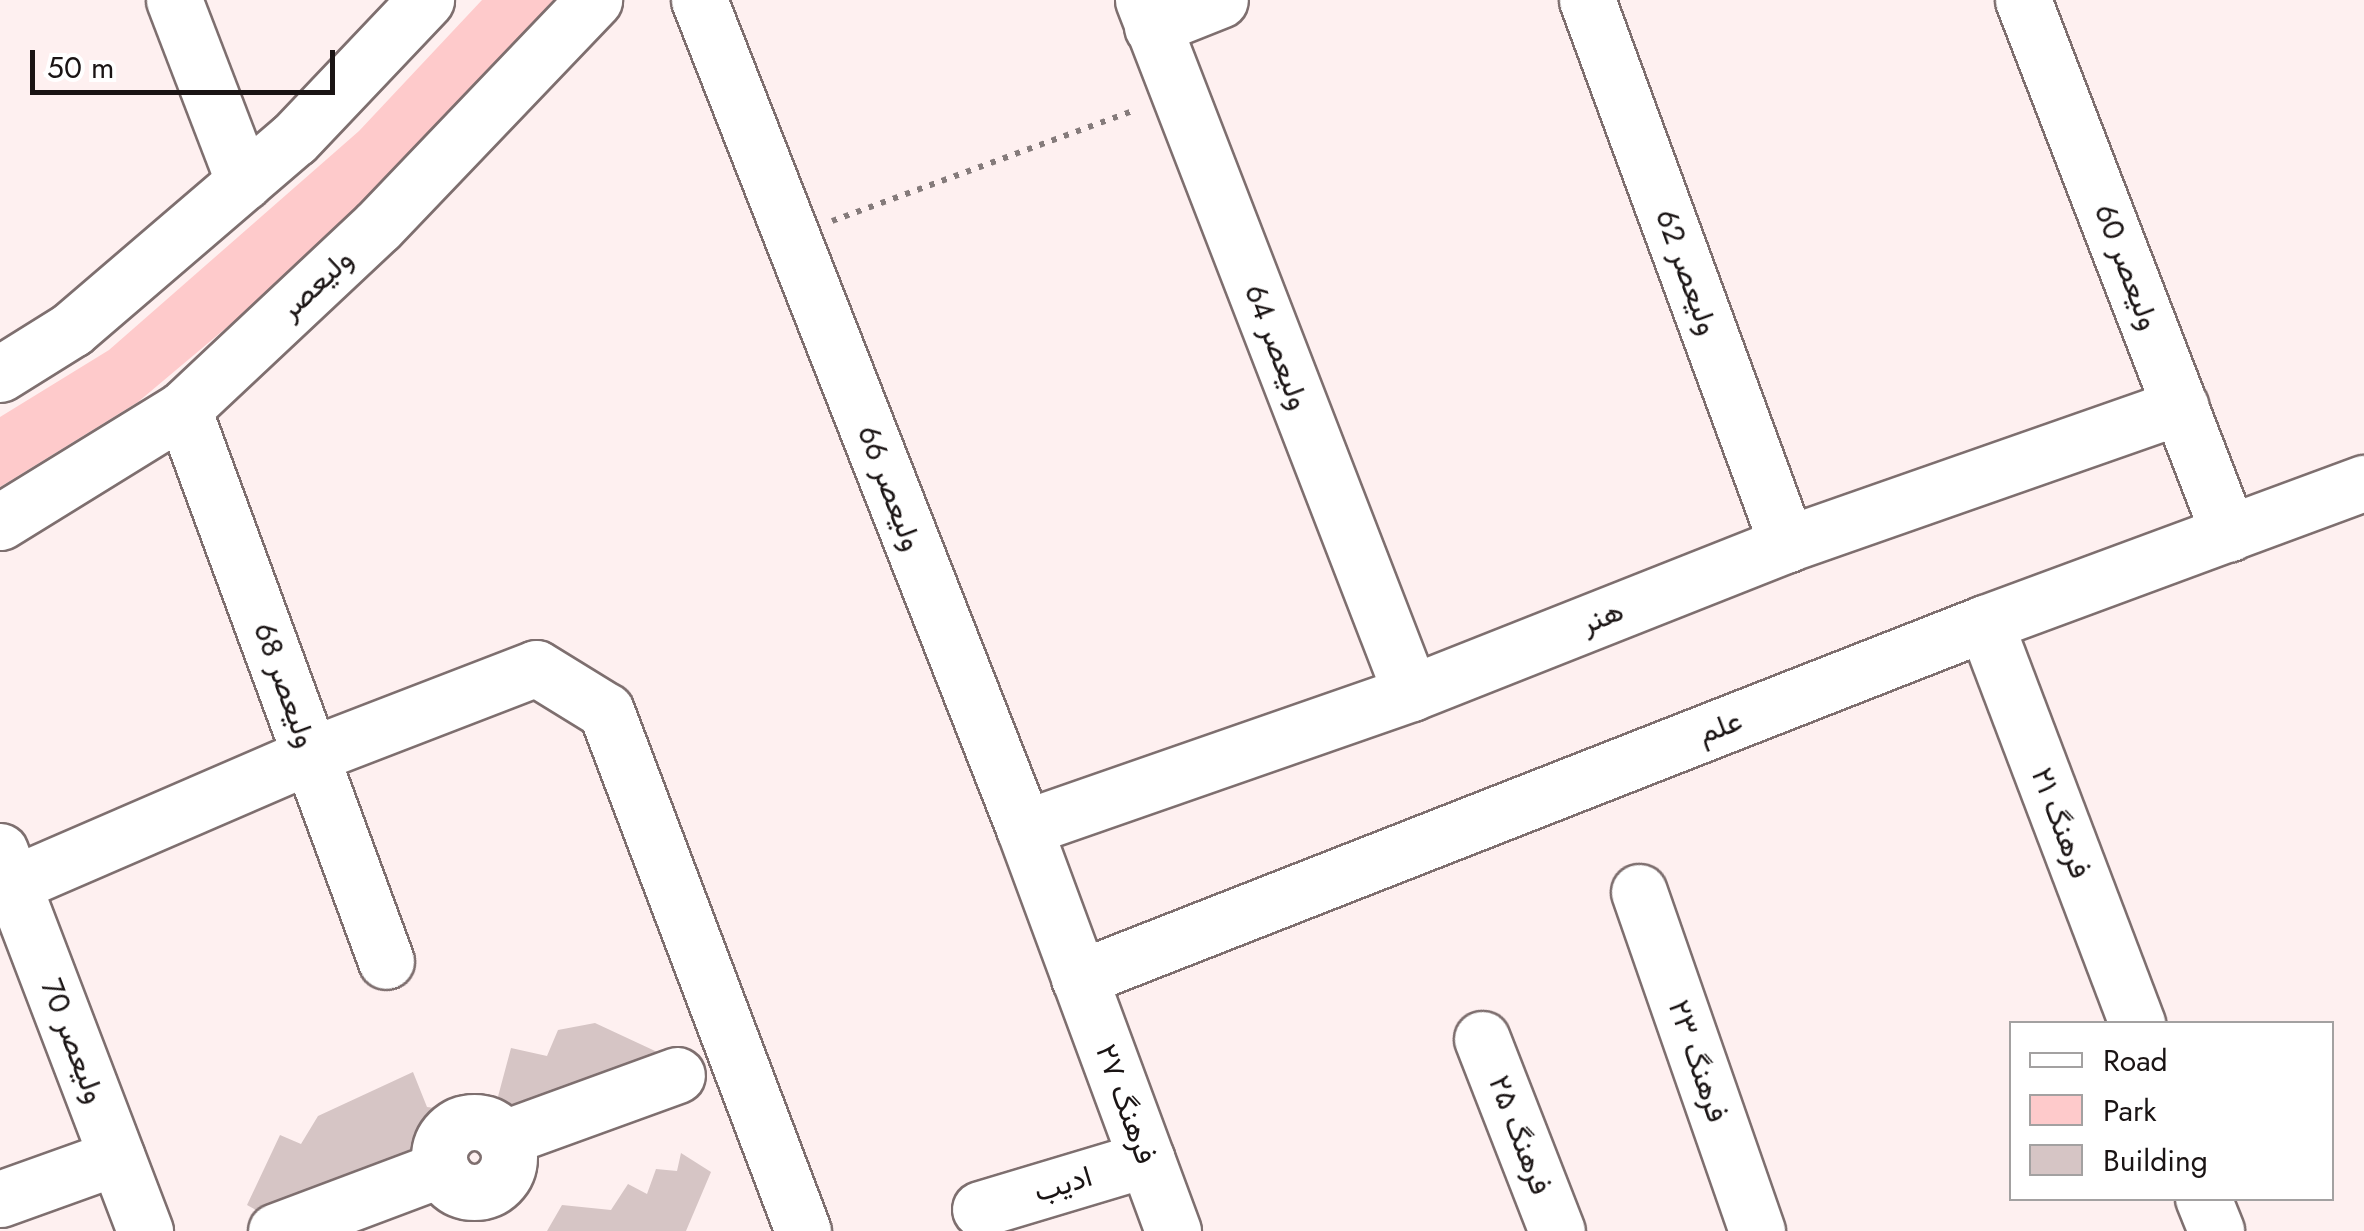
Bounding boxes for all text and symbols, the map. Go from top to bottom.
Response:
scale bar [35,30,340,92]
text: 50 m [47,46,114,89]
street label: ولیعصر 60 [2087,199,2167,335]
street label: ولیعصر 62 [1648,204,1726,340]
street label: ولیعصر [272,241,360,327]
street label: ولیعصر 64 [1237,279,1317,415]
street label: ولیعصر 66 [850,420,930,556]
street label: هنر [1576,592,1628,642]
street label: ولیعصر 68 [246,618,324,752]
street label: علم [1693,702,1747,752]
street label: فرهنگ ۲۱ [2023,763,2099,883]
street label: ولیعصر 70 [33,974,113,1108]
street label: فرهنگ ۲۳ [1660,995,1736,1127]
legend [2009,1021,2334,1201]
street label: فرهنگ ۲۷ [1088,1039,1164,1169]
text: Road [2103,1039,2168,1082]
street label: فرهنگ ۲۵ [1481,1070,1559,1200]
text: Park [2103,1089,2156,1132]
text: Building [2103,1139,2208,1182]
street label: ادیب [1030,1158,1096,1210]

